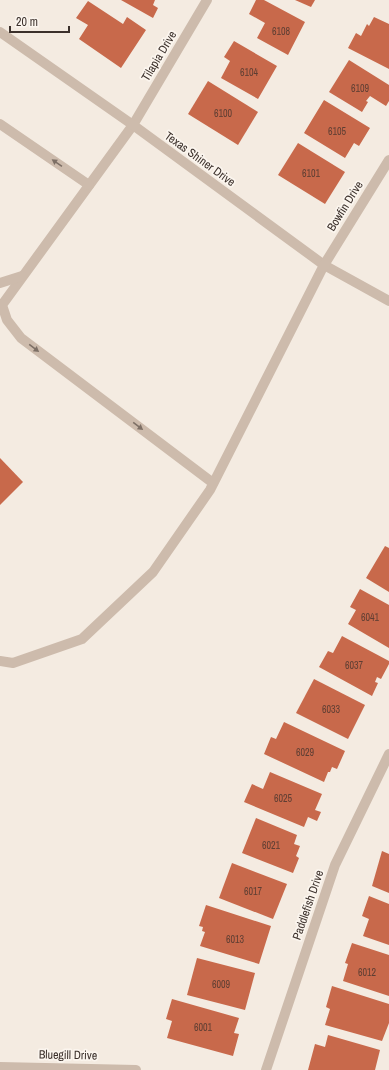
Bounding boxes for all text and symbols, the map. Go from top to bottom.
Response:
scale bar [10,8,69,34]
text: 20 m [16,14,38,30]
house number: 6108 [272,25,291,38]
street label: Tilapia Drive [138,28,180,84]
house number: 6104 [240,66,259,79]
house number: 6109 [351,82,370,95]
house number: 6100 [214,107,233,120]
house number: 6105 [328,125,347,138]
street label: Texas Shiner Drive [161,128,239,190]
one-way arrow [52,159,62,167]
house number: 6101 [302,167,321,180]
street label: Bowfin Drive [323,178,367,234]
one-way arrow [28,344,39,352]
one-way arrow [132,422,143,431]
house number: 6041 [361,611,380,624]
house number: 6037 [345,659,364,672]
house number: 6033 [322,703,341,716]
house number: 6029 [296,746,315,759]
house number: 6025 [274,792,293,805]
house number: 6021 [262,839,281,852]
street label: Paddlefish Drive [289,868,327,942]
house number: 6017 [244,885,263,898]
house number: 6013 [226,933,245,946]
house number: 6012 [358,966,377,979]
house number: 6009 [212,978,231,991]
house number: 6001 [194,1021,213,1034]
street label: Bluegill Drive [39,1046,97,1064]

